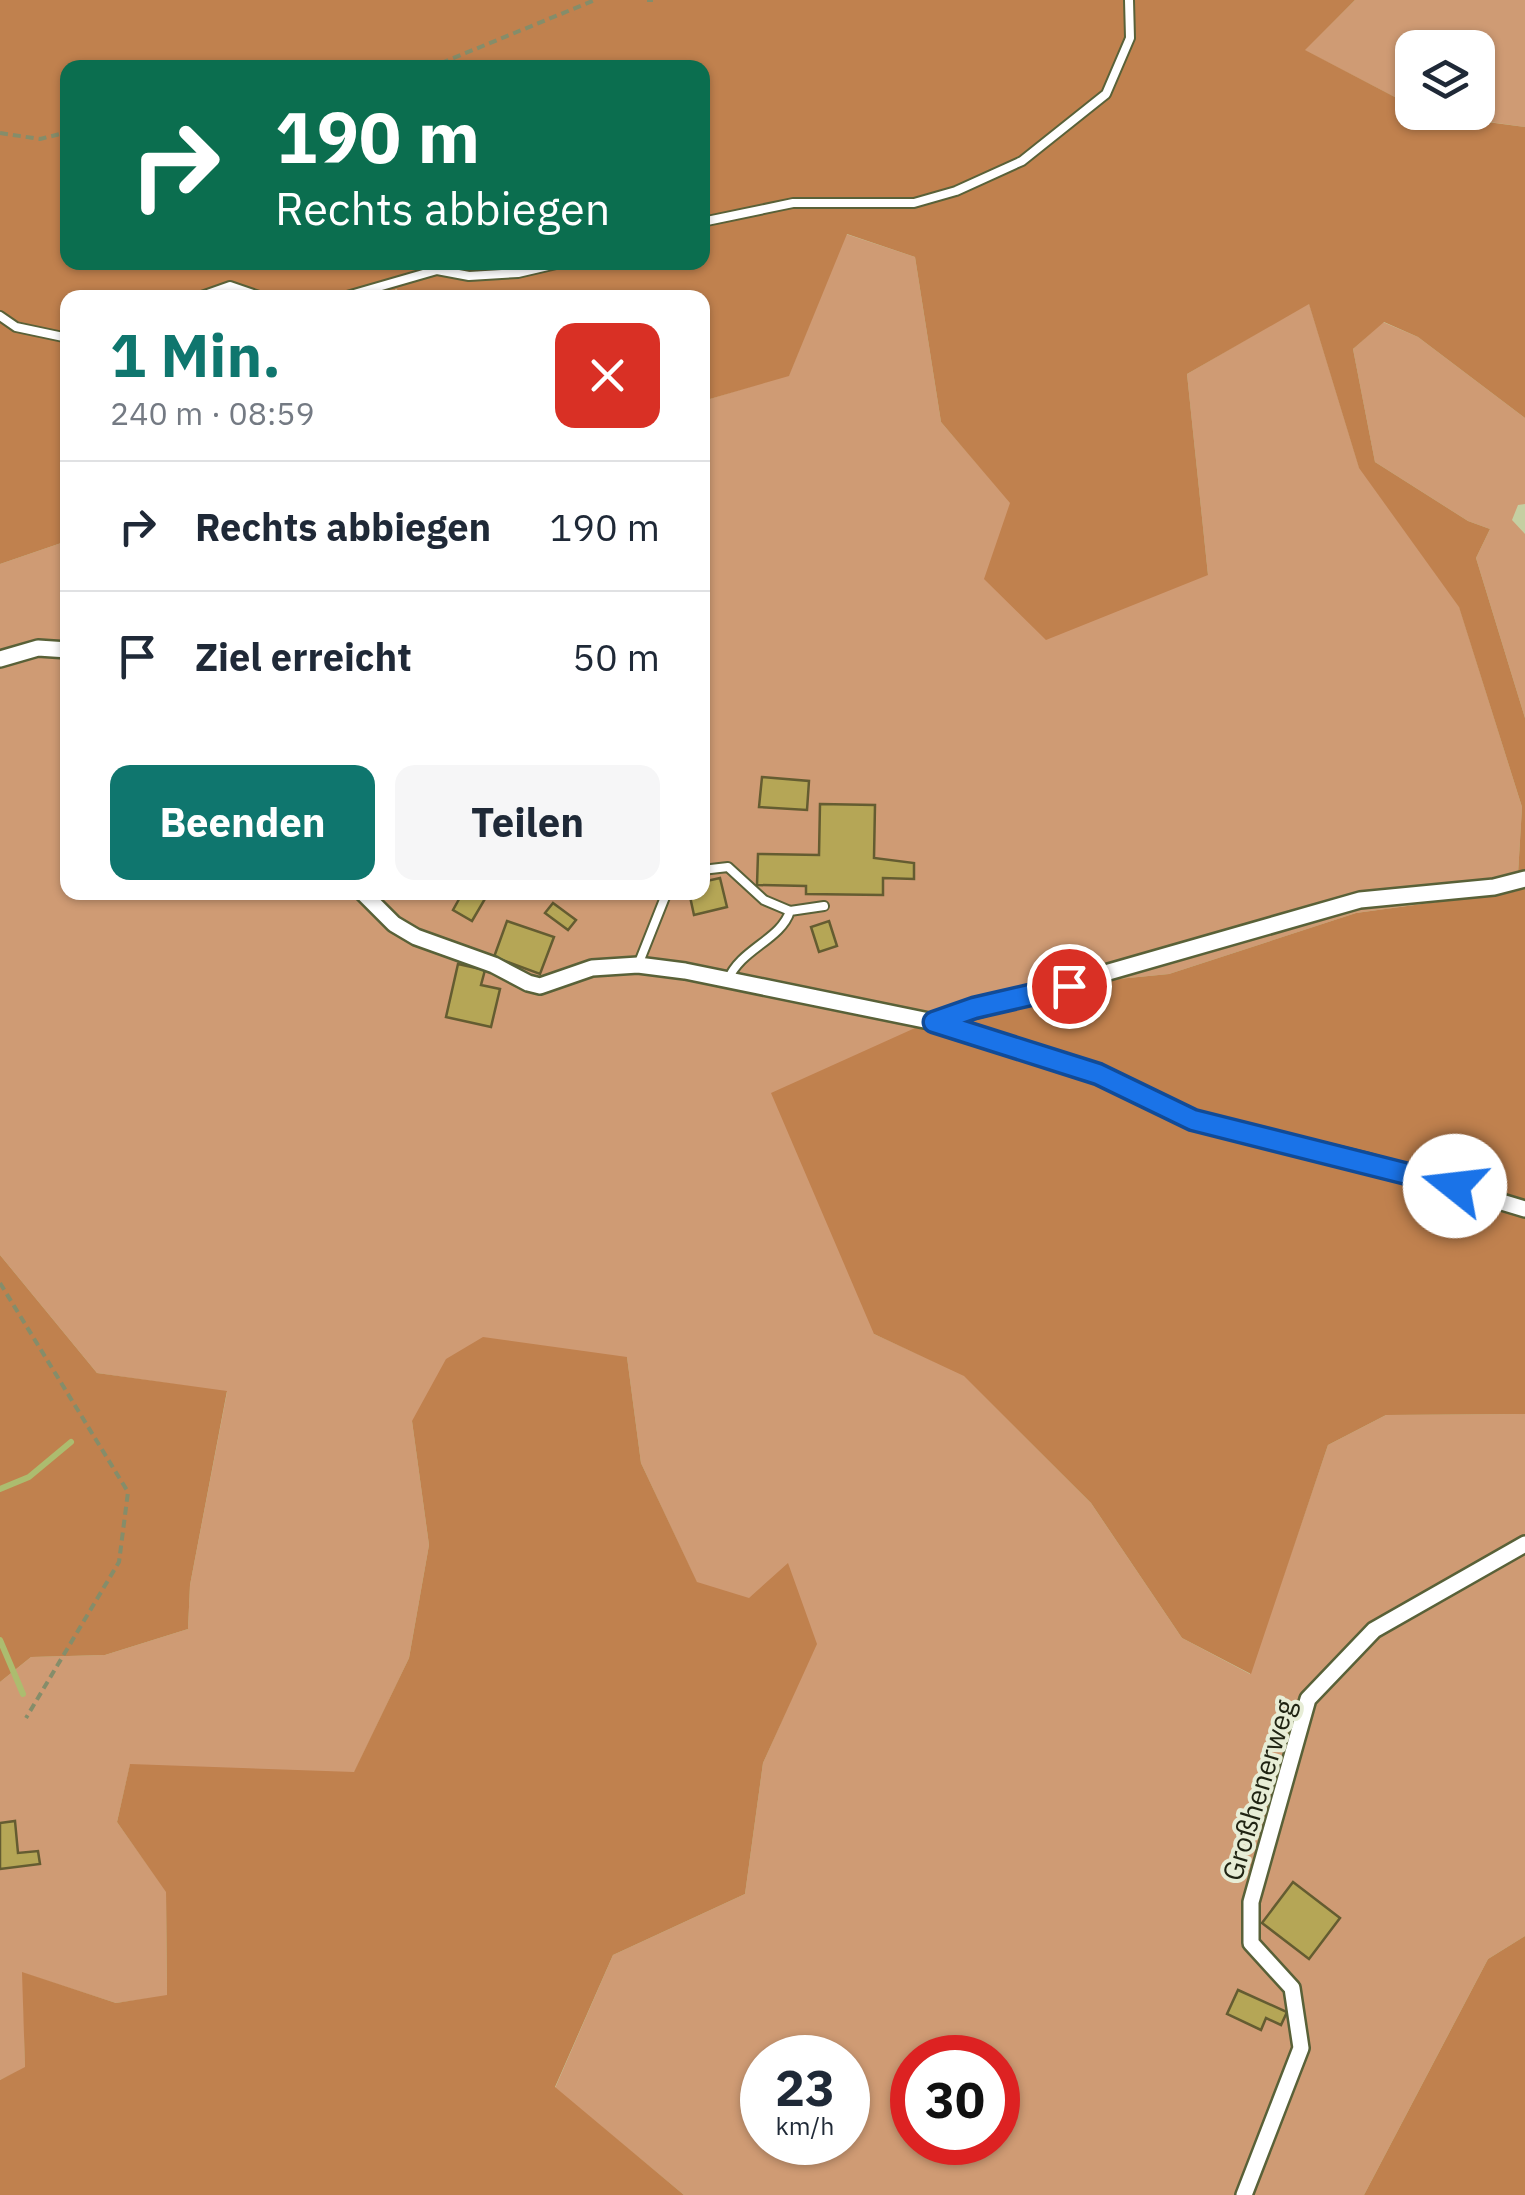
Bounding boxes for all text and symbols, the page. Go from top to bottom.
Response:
map controls [1395,30,1495,130]
button: layers [1395,30,1495,130]
text: 190 m [275,91,480,182]
icon: right [110,100,240,230]
text: Rechts abbiegen [275,179,610,237]
text: 1 Min. [110,315,281,394]
button: close [555,323,660,428]
text: 240 m · 08:59 [110,392,315,434]
icon: right [110,499,165,554]
text: Rechts abbiegen [195,502,491,551]
text: 190 m [549,502,660,551]
icon: arrive [110,629,165,684]
text: Ziel erreicht [195,632,412,681]
text: 50 m [572,632,660,681]
button: Beenden [110,765,375,880]
button: Teilen [395,765,660,880]
pin [1027,944,1112,1029]
icon: arrive [1042,959,1097,1014]
position arrow [1403,1134,1507,1238]
street label: Großhenerweg [1213,1695,1303,1885]
speed limit sign: 30 [890,2035,1020,2165]
text: 23 [775,2055,835,2120]
text: km/h [776,2109,834,2142]

